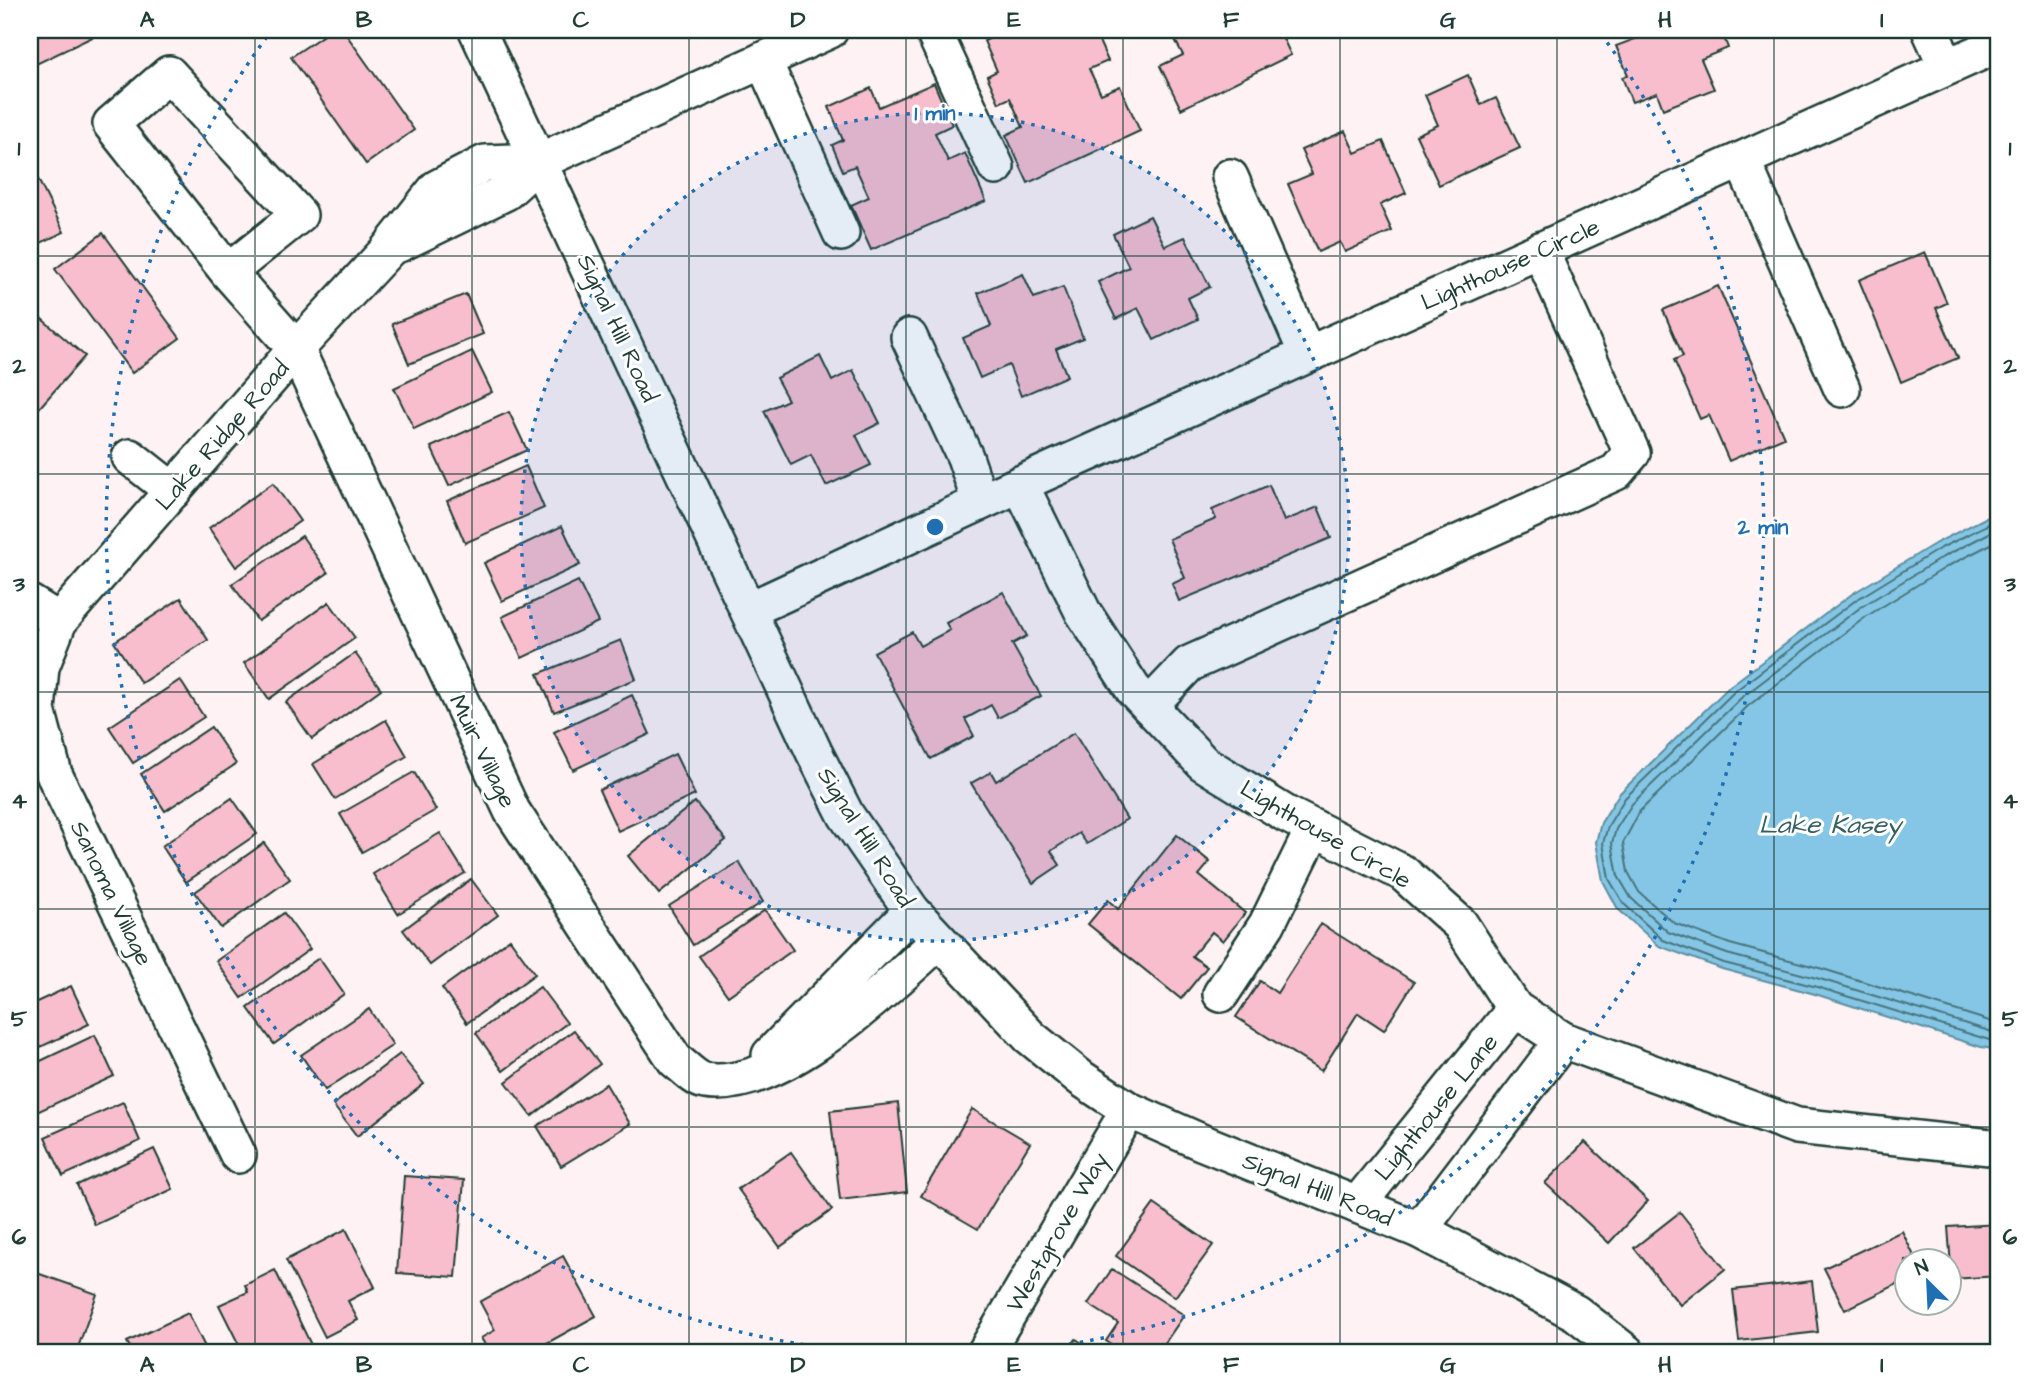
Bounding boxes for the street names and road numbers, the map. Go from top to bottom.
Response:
street label: Lighthouse Circle [1416,210,1606,320]
street label: Signal Hill Road [567,249,666,408]
street label: Lake Ridge Road [148,353,298,519]
street label: Muir Village [439,689,524,814]
street label: Signal Hill Road [808,761,922,915]
street label: Lighthouse Circle [1233,772,1417,899]
street label: Sanoma Village [60,815,161,972]
street label: Lighthouse Lane [1367,1027,1507,1189]
street label: Signal Hill Road [1237,1144,1398,1236]
street label: Westgrove Way [998,1146,1118,1319]

